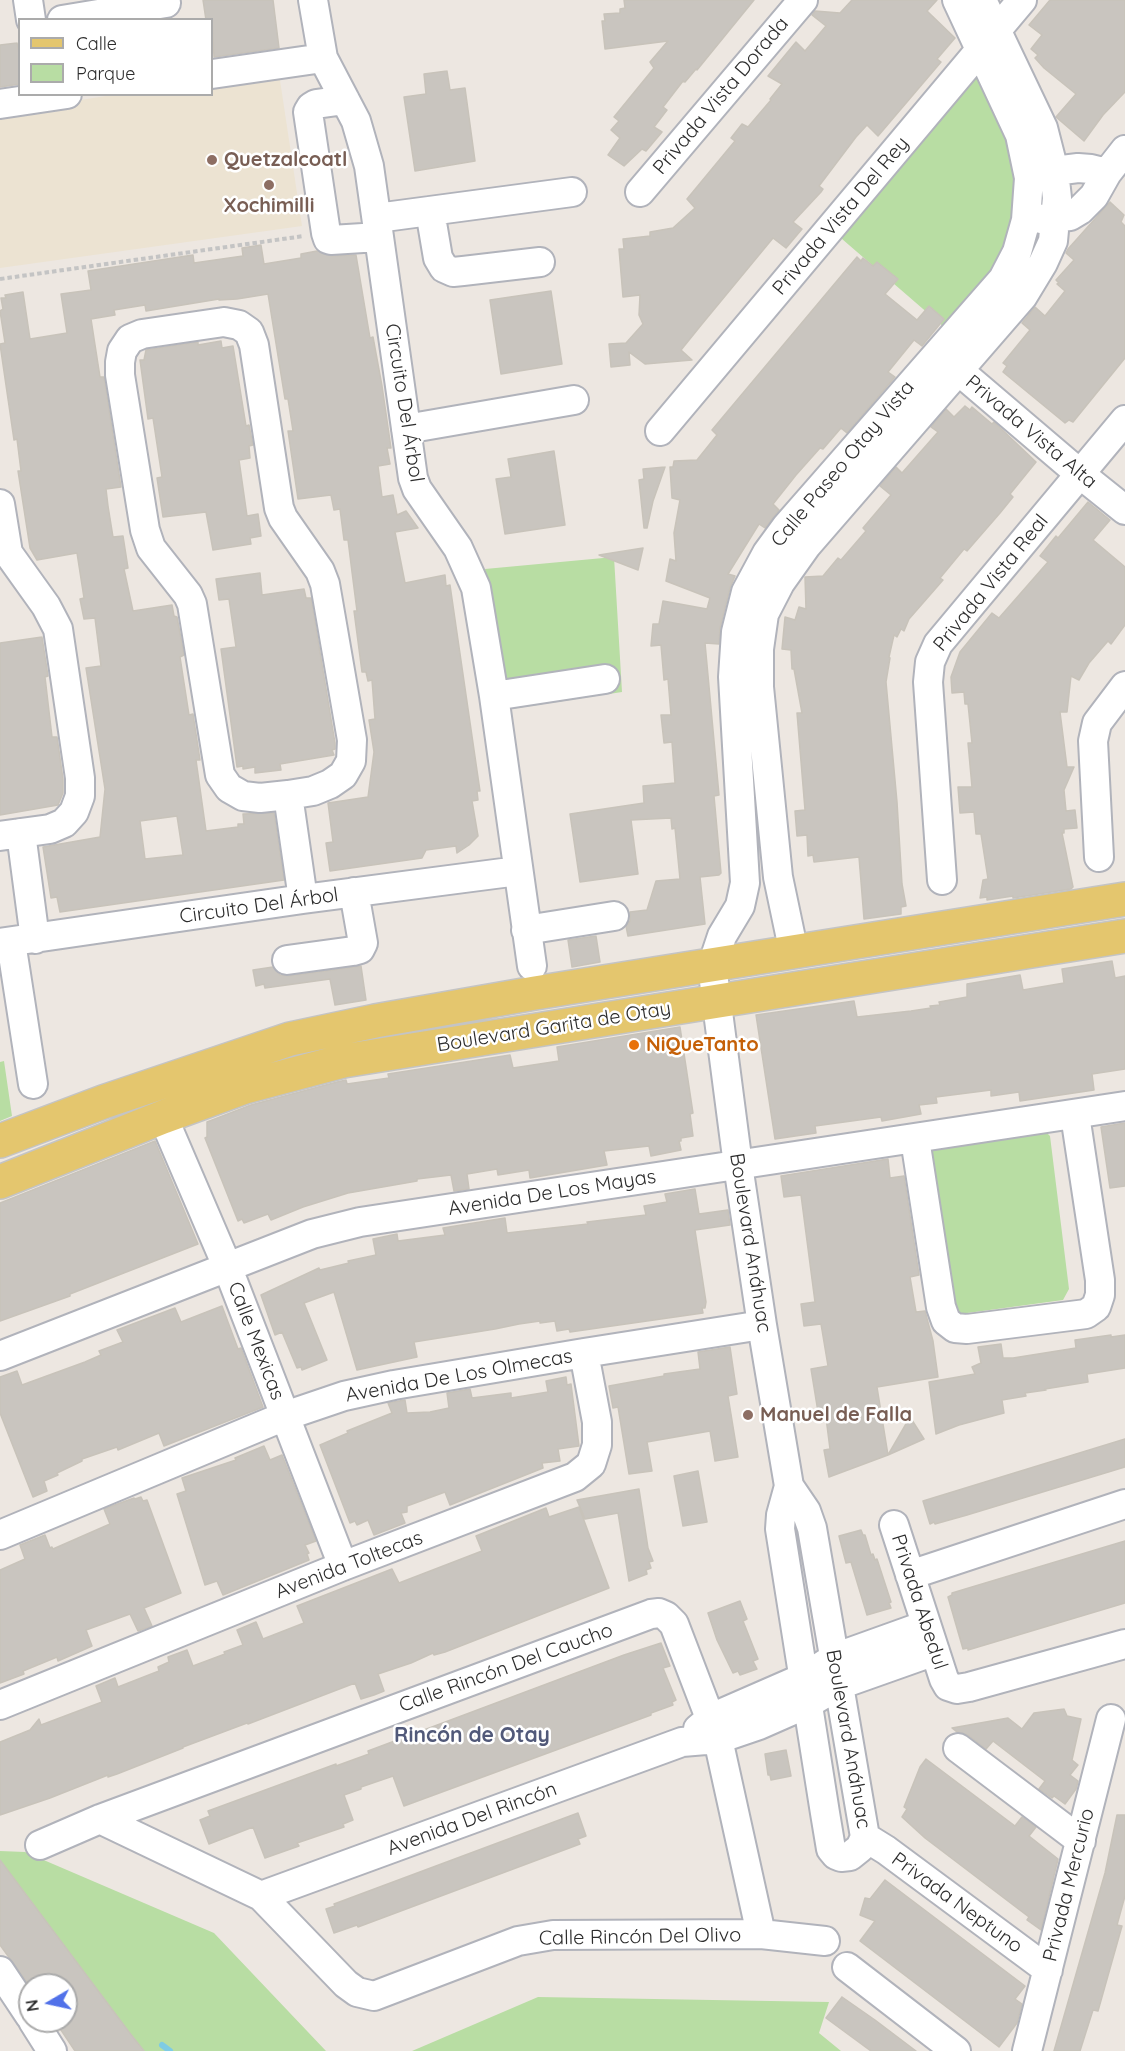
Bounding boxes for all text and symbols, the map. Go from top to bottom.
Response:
street label: Privada Vista Dorada [648,12,794,180]
legend [18,18,213,96]
text: Calle [76,32,117,55]
text: Parque [76,62,135,85]
street label: Privada Vista Del Rey [768,132,914,300]
place label: Quetzalcoatl [224,148,347,172]
marker: Quetzalcoatl [205,153,219,167]
marker: Xochimilli [262,178,276,192]
place label: Xochimilli [224,194,314,218]
street label: Circuito Del Árbol [380,322,428,484]
street label: Privada Vista Alta [960,370,1102,494]
street label: Calle Paseo Otay Vista [766,376,920,552]
street label: Privada Vista Real [929,510,1053,656]
street label: Circuito Del Árbol [178,883,340,929]
street label: Boulevard Garita de Otay [435,997,673,1057]
place label: NiQueTanto [646,1033,759,1057]
marker: NiQueTanto [627,1038,641,1052]
street label: Boulevard Anáhuac [724,1152,776,1334]
street label: Avenida De Los Mayas [446,1165,658,1221]
street label: Calle Mexicas [222,1279,290,1403]
street label: Avenida De Los Olmecas [344,1344,574,1408]
place label: Manuel de Falla [760,1403,912,1427]
marker: Manuel de Falla [741,1408,755,1422]
street label: Avenida Toltecas [272,1526,426,1604]
street label: Privada Abedul [886,1531,952,1673]
street label: Calle Rincón Del Caucho [396,1618,616,1718]
street label: Boulevard Anáhuac [820,1648,876,1830]
district label: Rincón de Otay [394,1723,550,1749]
street label: Avenida Del Rincón [384,1777,560,1861]
street label: Privada Mercurio [1038,1806,1100,1964]
street label: Privada Neptuno [887,1847,1027,1959]
street label: Calle Rincón Del Olivo [539,1923,741,1951]
north arrow [18,1973,78,2033]
text: N [21,1998,43,2013]

